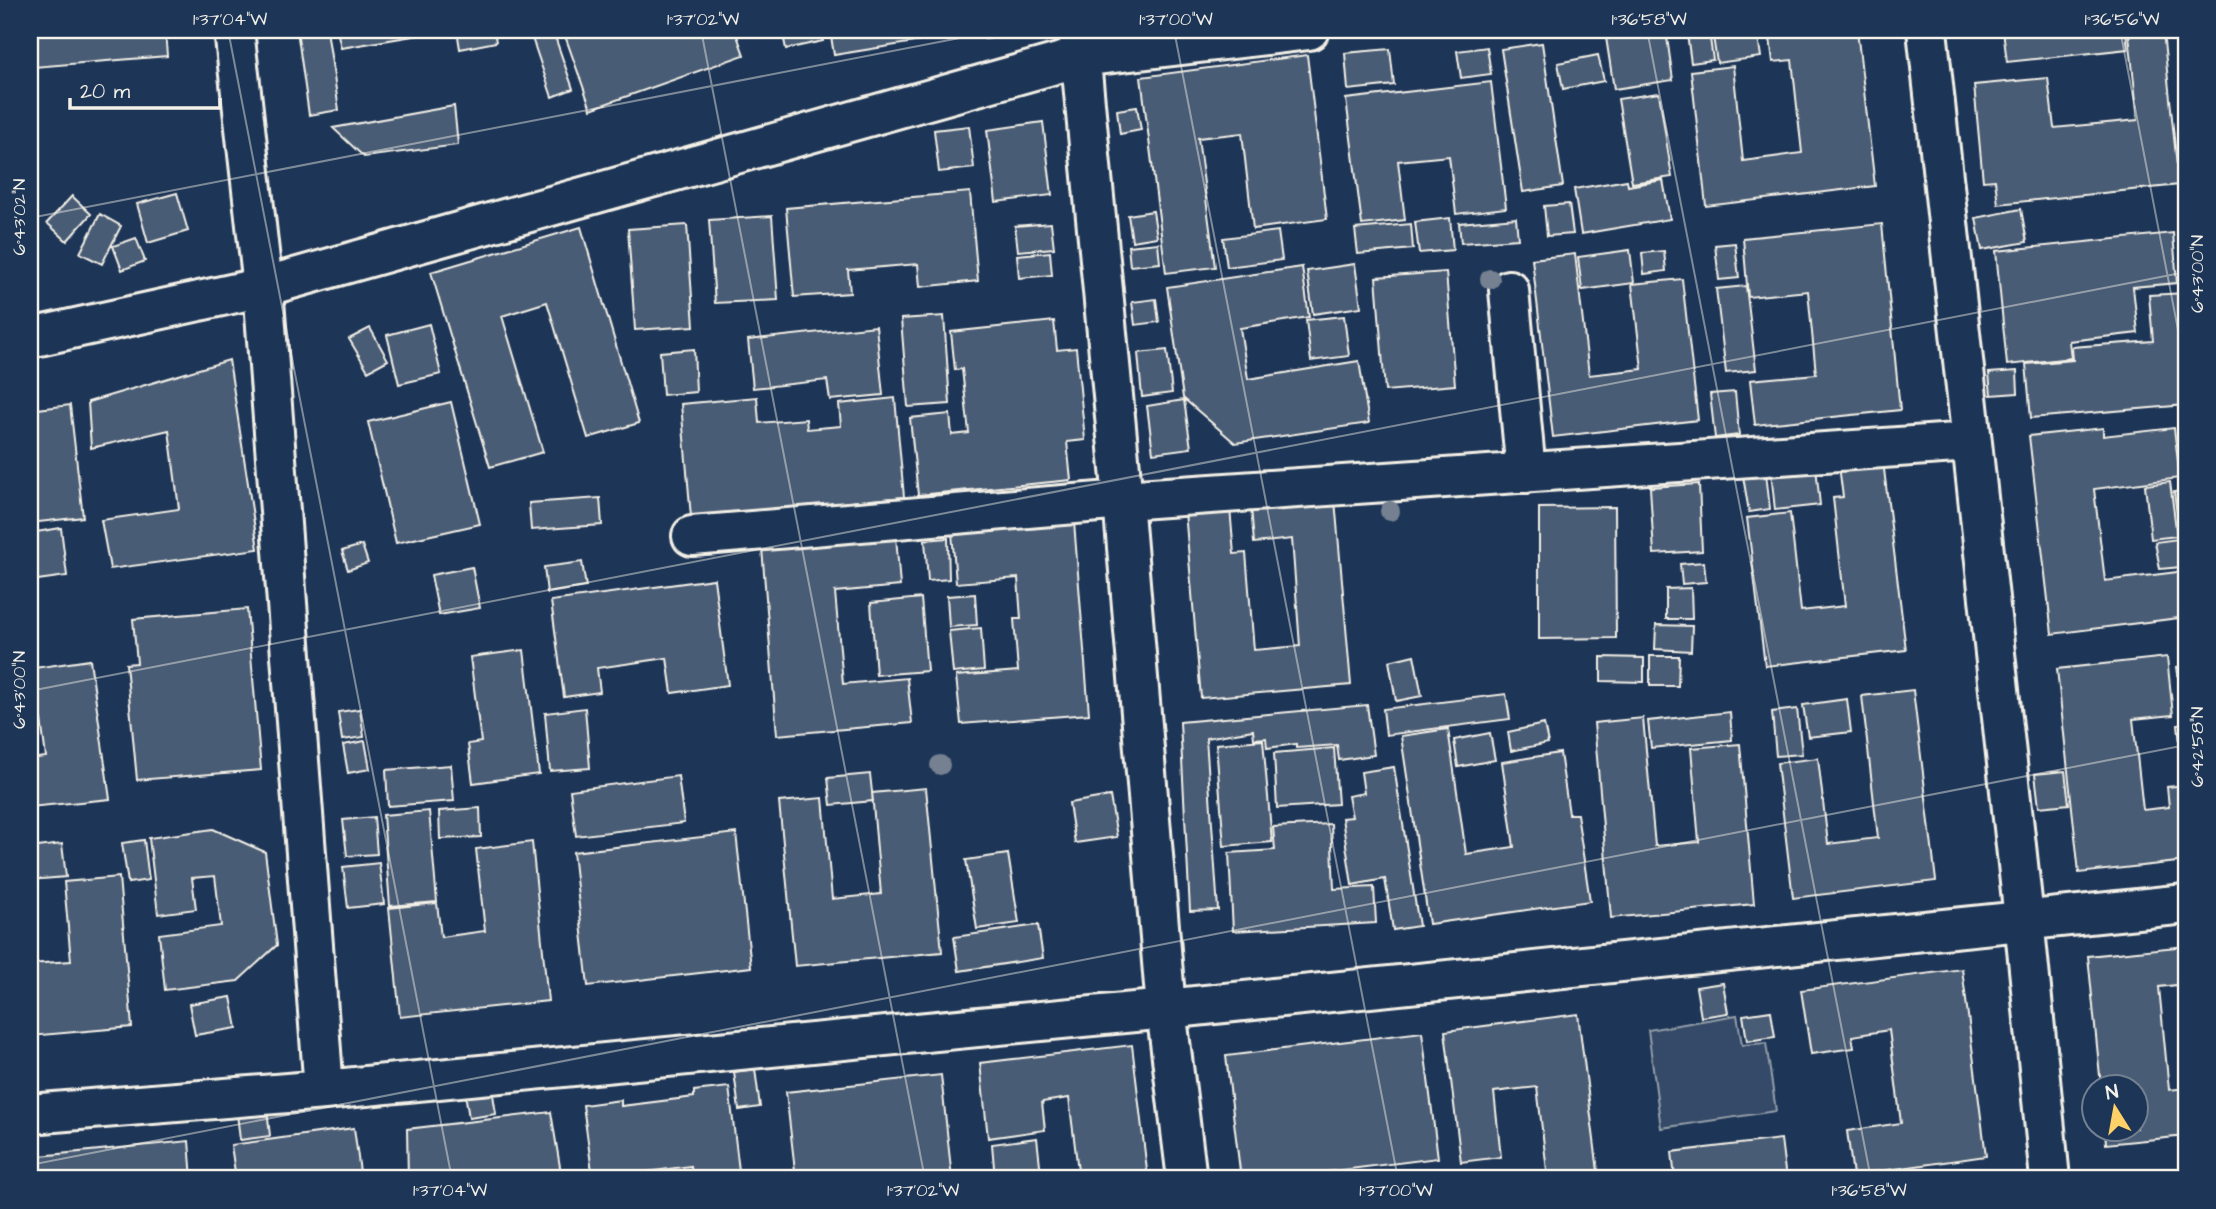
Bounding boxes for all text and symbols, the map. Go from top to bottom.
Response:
text: 1°37'04"W [193,7,267,32]
text: 1°37'02"W [667,7,739,32]
text: 1°37'00"W [1139,7,1213,32]
text: 1°36'58"W [1611,7,1687,32]
text: 1°36'56"W [2085,7,2159,32]
scale bar [70,66,220,110]
text: 20 m [80,77,131,106]
text: 6°43'02"N [7,179,32,255]
text: 6°43'00"N [2185,235,2210,313]
text: 6°43'00"N [7,651,32,729]
text: 6°42'58"N [2185,707,2210,787]
north arrow [2080,1072,2150,1142]
text: N [2104,1078,2121,1107]
text: 1°37'04"W [413,1178,487,1203]
text: 1°37'02"W [887,1178,959,1203]
text: 1°37'00"W [1359,1178,1433,1203]
text: 1°36'58"W [1831,1178,1907,1203]

